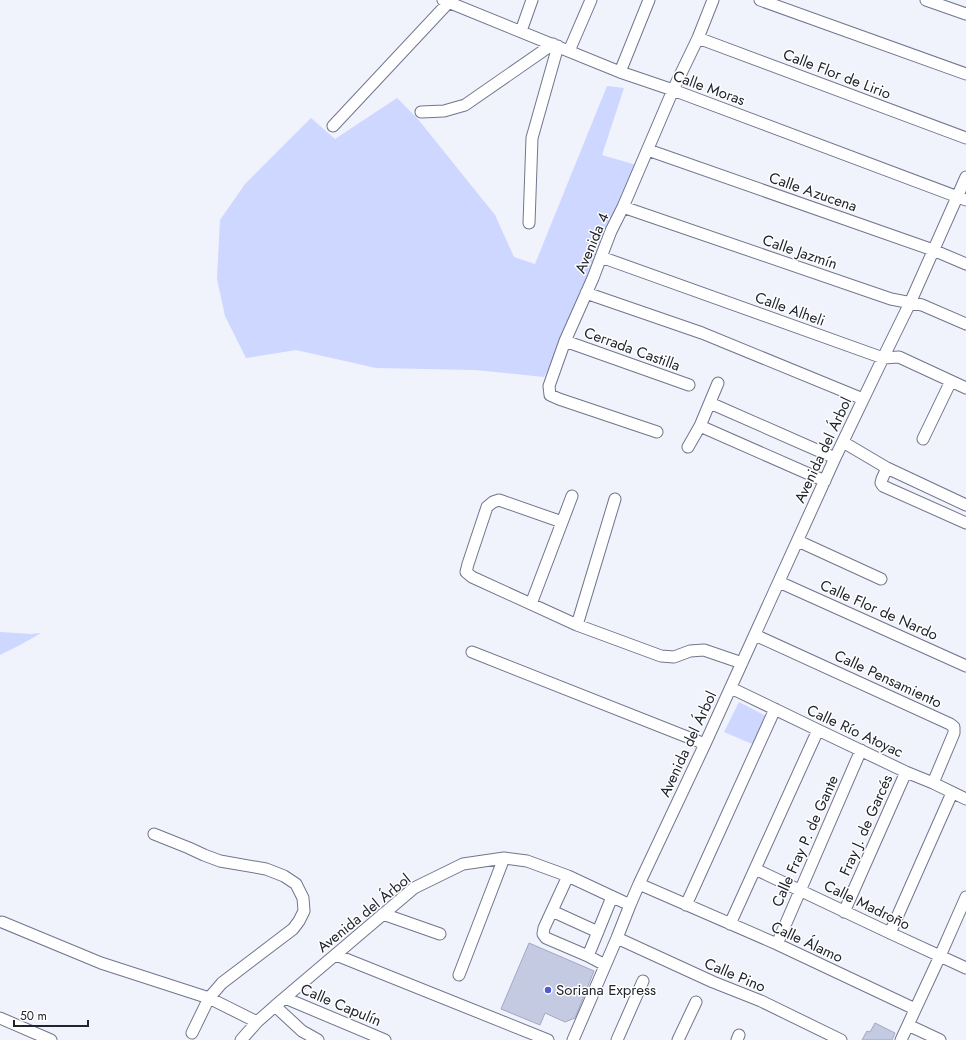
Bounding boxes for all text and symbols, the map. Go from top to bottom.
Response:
street label: Calle Flor de Lirio [780,43,894,105]
street label: Calle Moras [670,65,748,111]
street label: Calle Azucena [766,167,860,217]
street label: Avenida 4 [569,209,615,277]
street label: Calle Jazmín [760,229,840,275]
street label: Calle Alheli [752,286,828,332]
street label: Cerrada Castilla [581,321,683,377]
street label: Avenida del Árbol [789,393,857,507]
street label: Calle Flor de Nardo [817,574,941,646]
street label: Calle Pensamiento [831,644,945,714]
street label: Avenida del Árbol [654,687,722,801]
street label: Calle Río Atoyac [803,699,907,763]
street label: Calle Fray P. de Gante [766,771,844,910]
street label: Fray J. de Garcés [834,771,898,879]
street label: Avenida del Árbol [312,868,416,958]
street label: Calle Madroño [820,875,914,935]
street label: Calle Álamo [767,916,847,968]
street label: Calle Pino [701,952,769,998]
street label: Calle Capulín [297,978,385,1032]
place label: Soriana Express [556,979,656,1001]
marker: Soriana Express [543,985,553,995]
scale bar [14,1002,88,1028]
text: 50 m [20,1007,47,1025]

